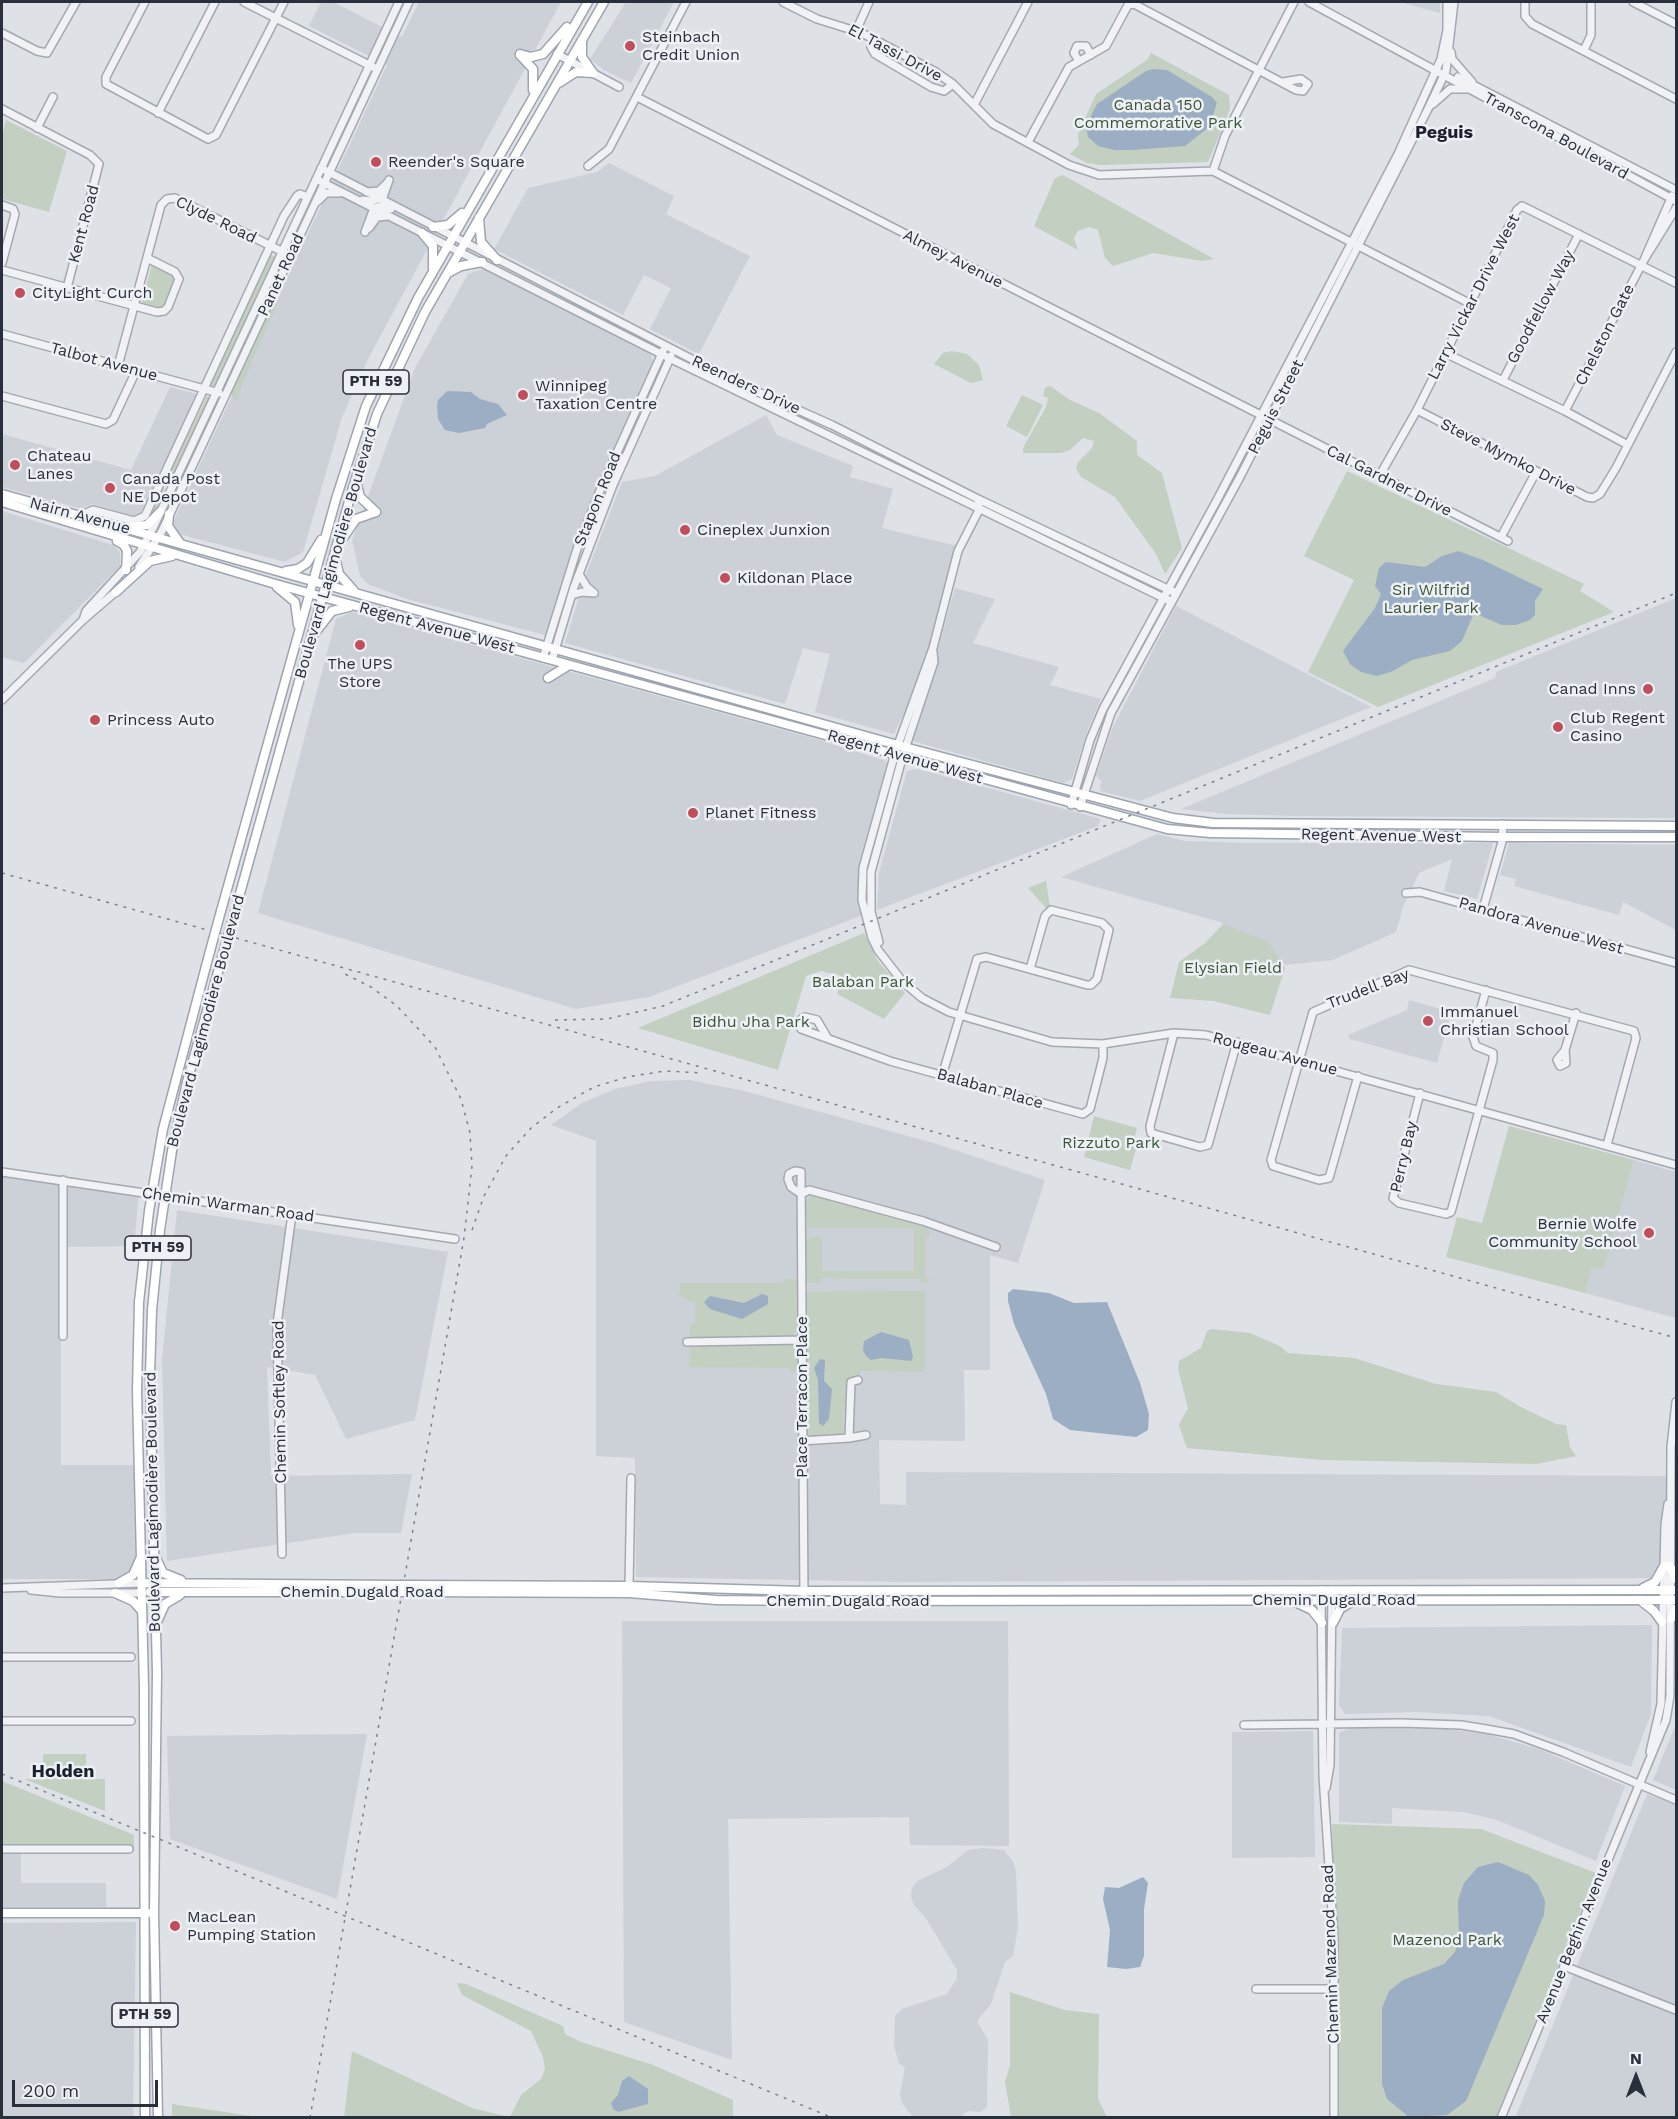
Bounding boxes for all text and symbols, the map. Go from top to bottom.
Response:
street label: El Tassi Drive [845,20,945,86]
place label: Steinbach Credit Union [642,27,740,65]
marker: Steinbach Credit Union [623,39,637,53]
street label: Transcona Boulevard [1480,88,1632,184]
park label: Canada 150 Commemorative Park [1074,95,1242,133]
district label: Peguis [1415,122,1473,144]
place label: Reender's Square [388,152,525,172]
marker: Reender's Square [369,155,383,169]
street label: Kent Road [64,183,104,265]
street label: Clyde Road [172,192,260,248]
street label: Larry Vickar Drive West [1424,211,1524,383]
street label: Almey Avenue [900,226,1006,292]
street label: Panet Road [254,231,308,319]
street label: Goodfellow Way [1503,247,1579,367]
street label: Chelston Gate [1571,281,1639,389]
place label: CityLight Curch [32,283,152,303]
marker: CityLight Curch [13,286,27,300]
street label: Talbot Avenue [48,338,160,386]
street label: Reenders Drive [689,351,803,419]
street label: Peguis Street [1244,357,1308,457]
road number: PTH 59 [343,370,409,394]
place label: Winnipeg Taxation Centre [535,376,657,414]
marker: Winnipeg Taxation Centre [516,388,530,402]
street label: Steve Mymko Drive [1437,414,1579,500]
street label: Boulevard Lagimodière Boulevard [291,425,381,681]
street label: Cal Gardner Drive [1323,441,1455,521]
place label: Chateau Lanes [27,446,91,484]
street label: Stapon Road [570,449,626,549]
marker: Chateau Lanes [8,458,22,472]
place label: Canada Post NE Depot [122,469,220,507]
marker: Canada Post NE Depot [103,481,117,495]
street label: Nairn Avenue [28,493,132,539]
place label: Cineplex Junxion [697,520,830,540]
marker: Cineplex Junxion [678,523,692,537]
place label: Kildonan Place [737,568,853,588]
marker: Kildonan Place [718,571,732,585]
park label: Sir Wilfrid Laurier Park [1384,580,1478,618]
street label: Regent Avenue West [357,598,517,658]
marker: The UPS Store [353,638,367,652]
place label: The UPS Store [327,654,393,692]
place label: Canad Inns [1549,679,1636,699]
marker: Canad Inns [1641,682,1655,696]
place label: Club Regent Casino [1570,708,1665,746]
place label: Princess Auto [107,710,215,730]
marker: Princess Auto [88,713,102,727]
marker: Club Regent Casino [1551,720,1565,734]
street label: Regent Avenue West [825,726,985,788]
place label: Planet Fitness [705,803,816,823]
marker: Planet Fitness [686,806,700,820]
street label: Regent Avenue West [1301,825,1461,847]
street label: Boulevard Lagimodière Boulevard [163,893,249,1149]
street label: Pandora Avenue West [1456,893,1626,959]
park label: Elysian Field [1184,958,1282,978]
street label: Trudell Bay [1324,964,1412,1014]
park label: Balaban Park [812,972,914,992]
place label: Immanuel Christian School [1440,1002,1569,1040]
park label: Bidhu Jha Park [692,1012,810,1032]
marker: Immanuel Christian School [1421,1014,1435,1028]
street label: Rougeau Avenue [1210,1028,1340,1080]
street label: Balaban Place [935,1065,1045,1113]
street label: Perry Bay [1386,1119,1422,1195]
park label: Rizzuto Park [1062,1133,1160,1153]
street label: Chemin Warman Road [141,1183,315,1227]
place label: Bernie Wolfe Community School [1488,1214,1637,1252]
marker: Bernie Wolfe Community School [1642,1226,1656,1240]
road number: PTH 59 [125,1236,191,1260]
street label: Place Terracon Place [792,1316,812,1478]
street label: Chemin Softley Road [269,1320,291,1484]
street label: Boulevard Lagimodière Boulevard [141,1371,165,1633]
street label: Chemin Dugald Road [280,1582,444,1602]
street label: Chemin Dugald Road [1252,1590,1416,1610]
street label: Chemin Dugald Road [766,1591,930,1611]
district label: Holden [32,1761,94,1783]
street label: Avenue Beghin Avenue [1532,1856,1616,2026]
street label: Chemin Mazenod Road [1318,1864,1344,2044]
place label: MacLean Pumping Station [187,1907,316,1945]
marker: MacLean Pumping Station [168,1919,182,1933]
park label: Mazenod Park [1392,1930,1502,1950]
road number: PTH 59 [112,2003,178,2027]
north arrow [1606,2047,1666,2107]
text: N [1630,2049,1642,2068]
scale bar [15,2068,160,2106]
text: 200 m [23,2080,79,2101]

